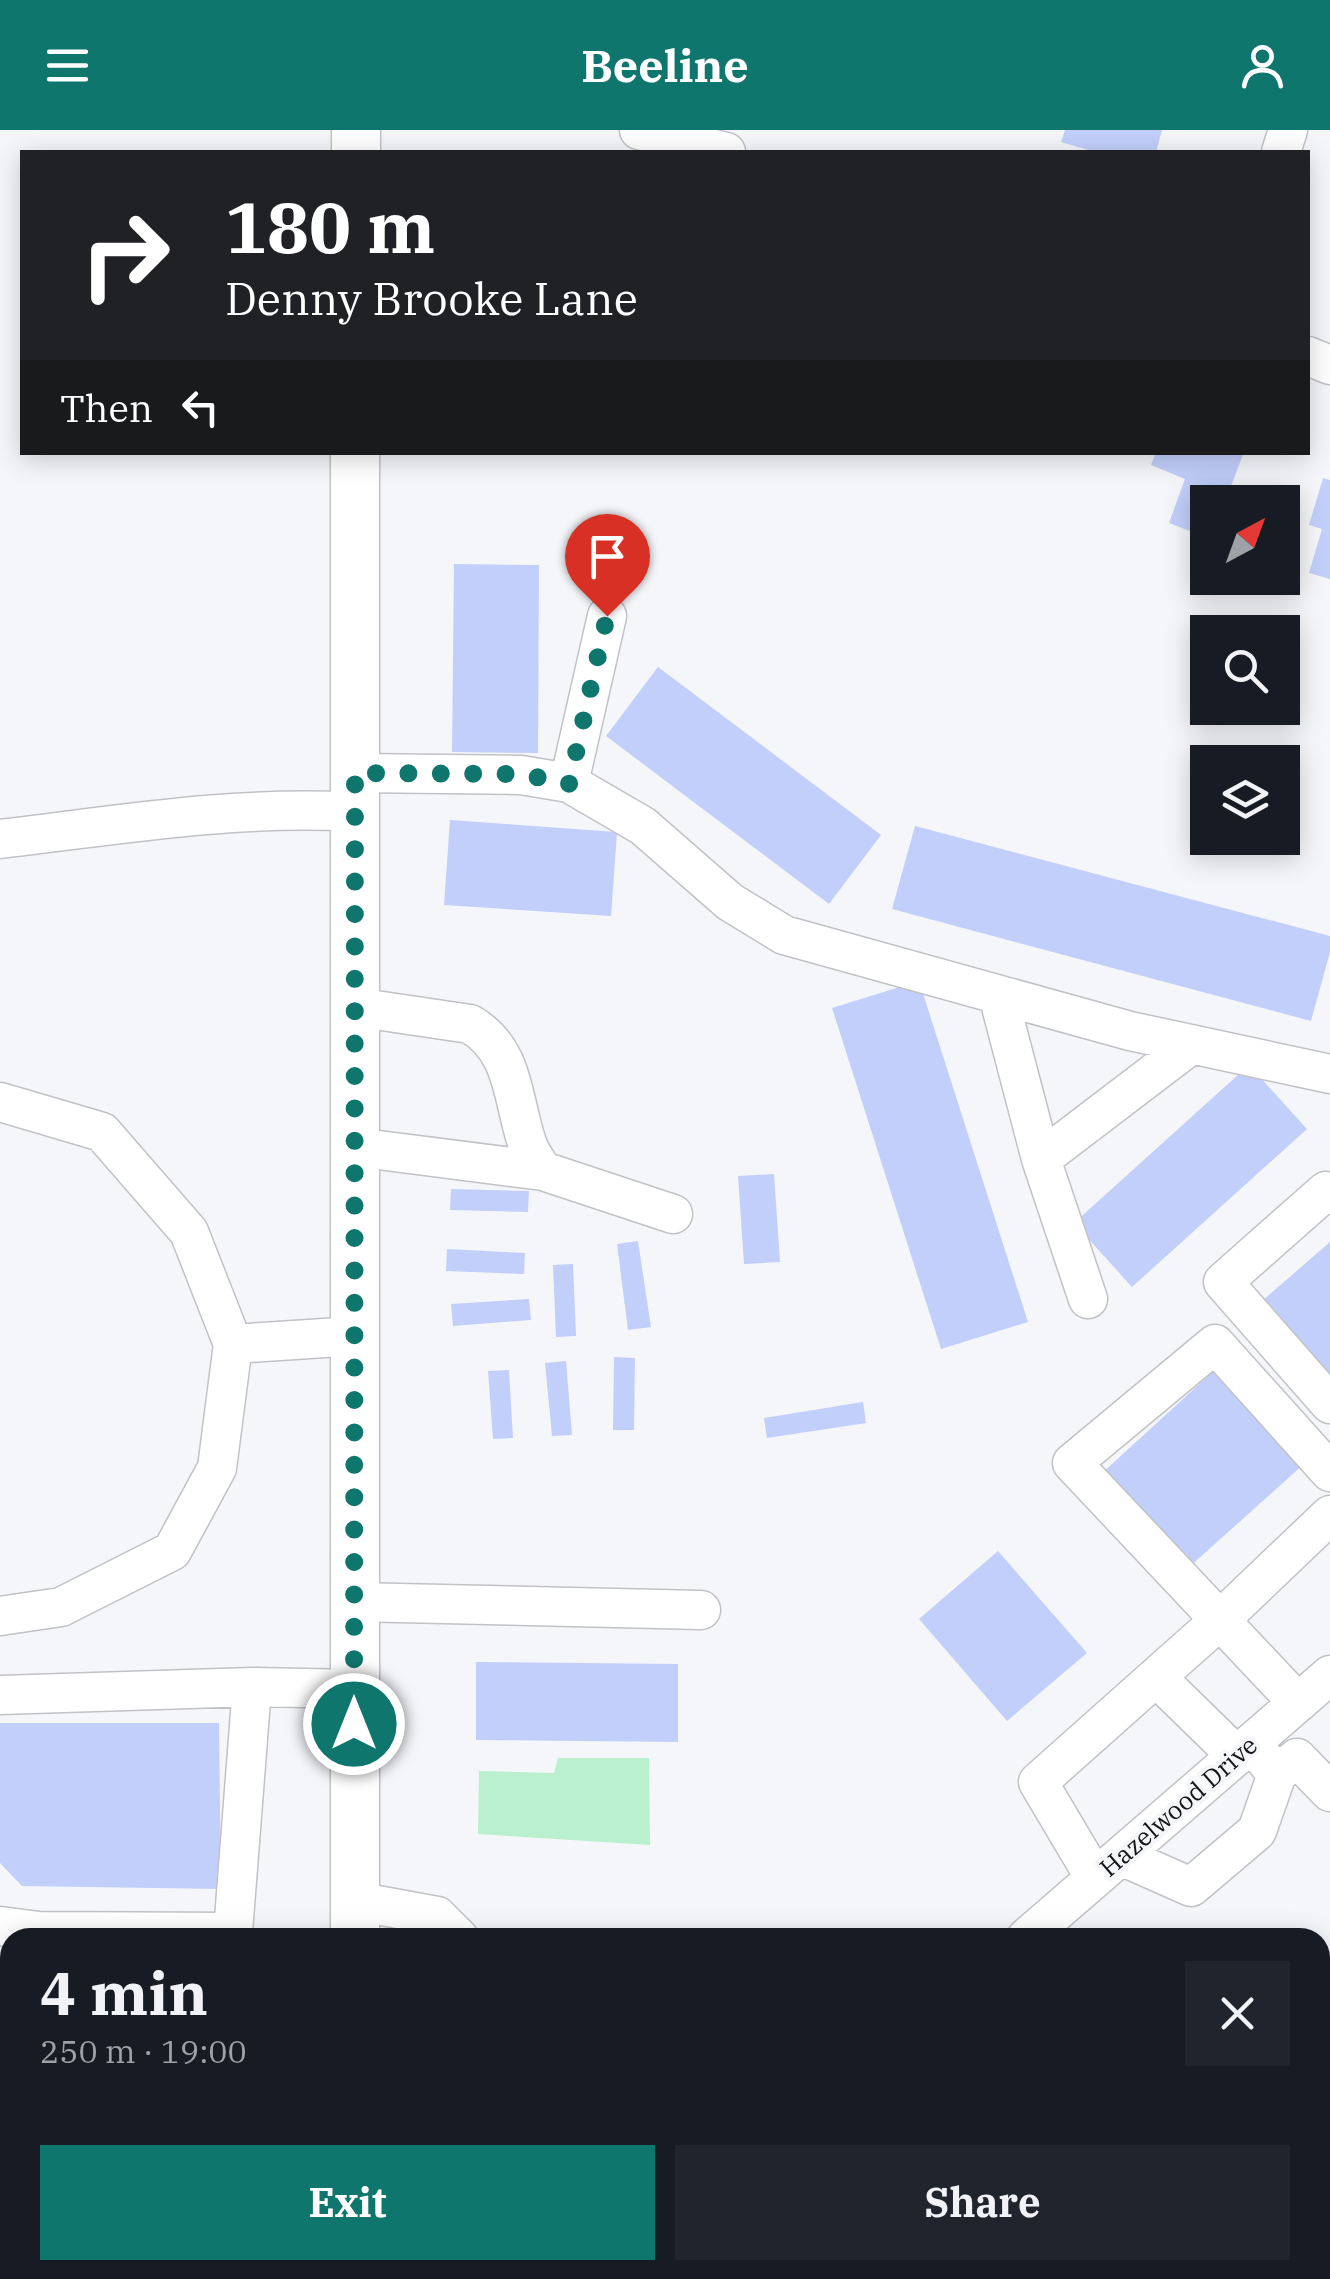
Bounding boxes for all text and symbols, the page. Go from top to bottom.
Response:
text: Beeline [581,36,749,94]
icon: menu [40,38,95,93]
icon: person [1235,38,1290,93]
text: 180 m [225,181,435,272]
icon: right [60,190,190,320]
text: Denny Brooke Lane [225,269,638,327]
icon: left [173,380,228,435]
text: Then [60,383,153,432]
north arrow [1190,485,1300,595]
map controls [1190,485,1300,855]
pin [565,514,650,617]
icon: arrive [580,529,635,584]
button: search [1190,615,1300,725]
button: layers [1190,745,1300,855]
position arrow [302,1672,406,1776]
street label: Hazelwood Drive [1092,1728,1264,1884]
text: 4 min [40,1953,208,2032]
button: close [1185,1961,1290,2066]
text: 250 m · 19:00 [40,2030,247,2072]
button: Exit [40,2145,655,2260]
button: Share [675,2145,1290,2260]

